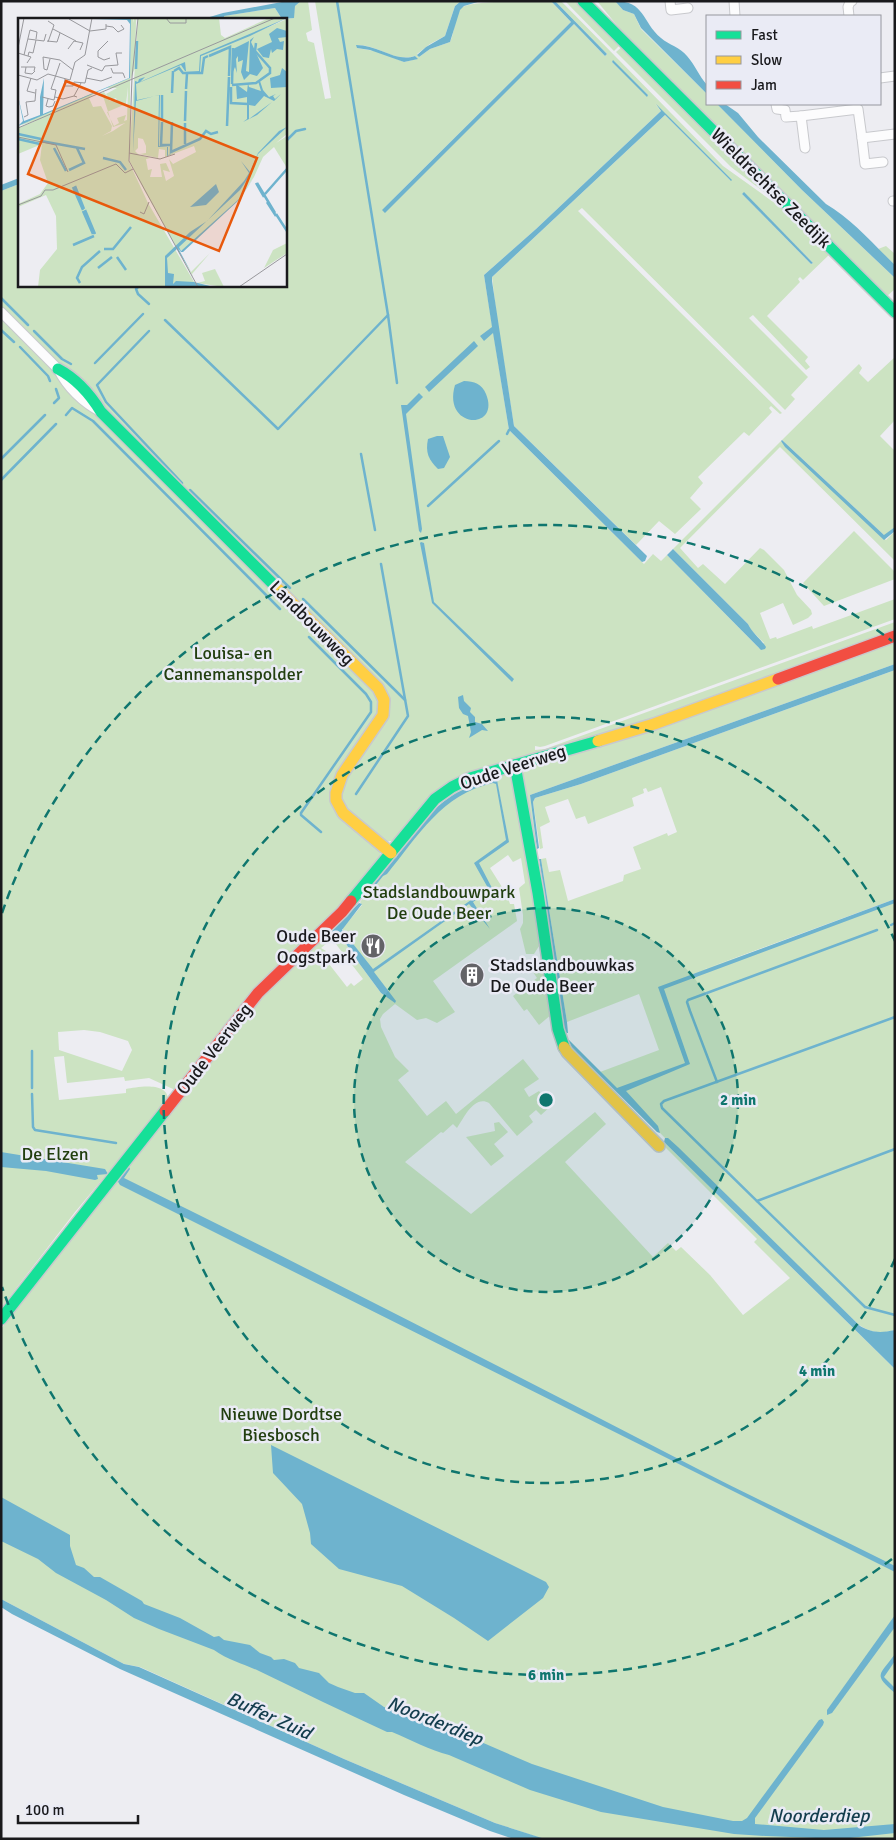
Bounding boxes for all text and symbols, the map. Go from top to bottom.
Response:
legend [706,15,881,105]
inset map [18,18,286,286]
text: Fast [751,26,778,44]
text: Slow [751,51,782,69]
text: Jam [751,76,777,94]
street label: Wieldrechtse Zeedijk [706,123,836,253]
street label: Landbouwweg [265,576,359,670]
park label: Louisa- en Cannemanspolder [164,642,303,685]
street label: Oude Veerweg [457,740,569,794]
park label: Stadslandbouwpark De Oude Beer [363,881,515,924]
place label: Oude Beer Oogstpark [276,925,356,968]
restaurant icon: Oude Beer Oogstpark [360,933,386,959]
place label: Stadslandbouwkas De Oude Beer [490,954,634,997]
building icon: Stadslandbouwkas De Oude Beer [459,962,485,988]
street label: Oude Veerweg [171,999,257,1099]
centre of rings [537,1091,555,1109]
text: 2 min [720,1091,756,1109]
park label: De Elzen [21,1143,89,1165]
text: 4 min [799,1362,835,1380]
park label: Nieuwe Dordtse Biesbosch [220,1403,342,1446]
text: 6 min [528,1666,564,1684]
water label: Buffer Zuid [223,1687,317,1746]
water label: Noorderdiep [384,1691,487,1751]
scale bar [18,1792,138,1824]
text: 100 m [25,1801,65,1819]
water label: Noorderdiep [769,1804,870,1828]

